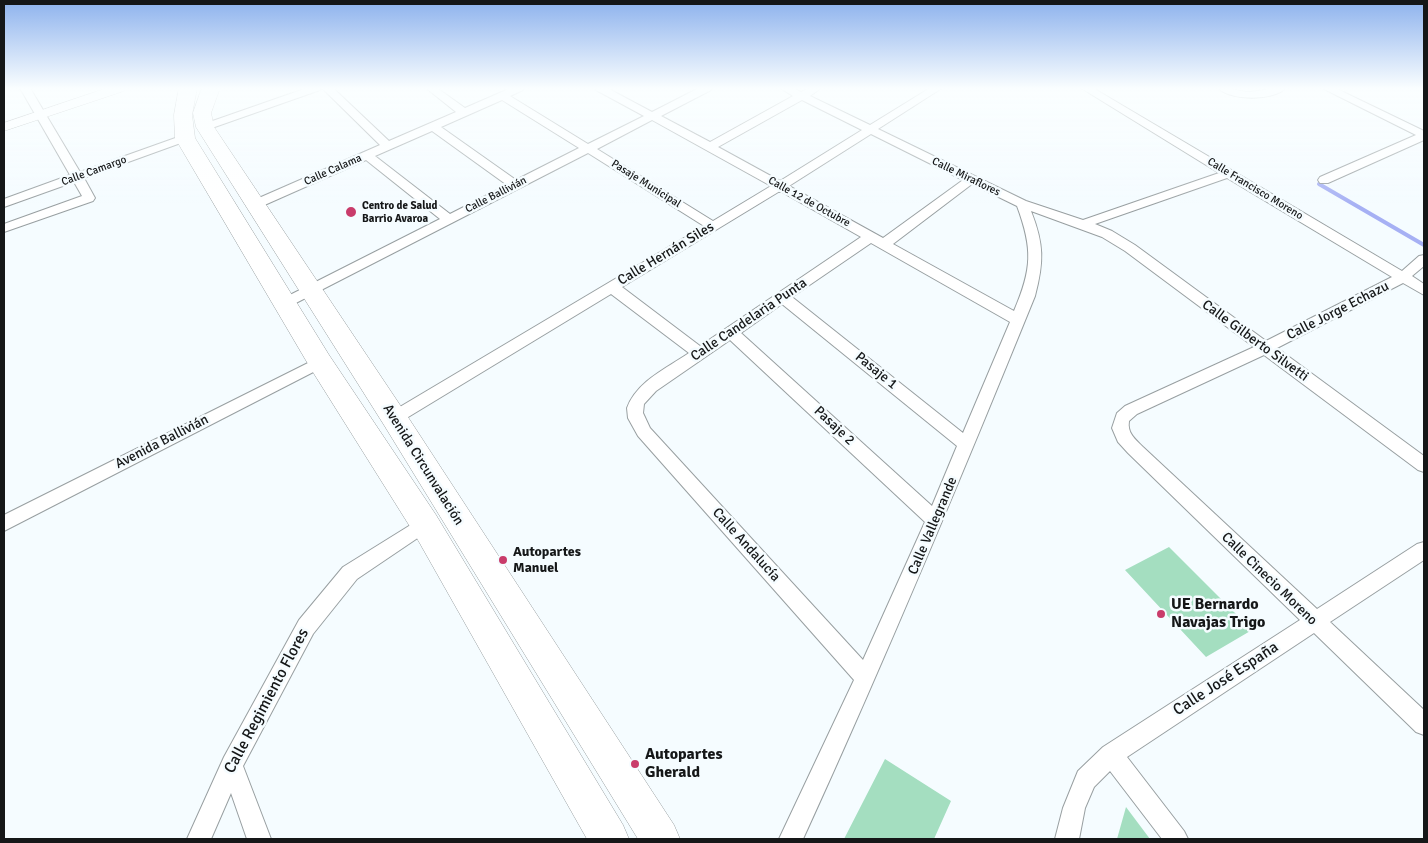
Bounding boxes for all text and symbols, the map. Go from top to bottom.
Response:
street label: Calle Calama [302,151,364,189]
street label: Calle Camargo [60,153,128,189]
street label: Calle Miraflores [930,155,1002,199]
street label: Calle Francisco Moreno [1205,155,1305,223]
street label: Pasaje Municipal [609,157,683,211]
street label: Calle Ballivián [463,174,529,216]
street label: Calle 12 de Octubre [766,174,852,230]
place label: Centro de Salud Barrio Avaroa [362,199,437,225]
marker: Centro de Salud Barrio Avaroa [344,205,358,219]
street label: Calle Hernán Siles [615,219,717,289]
street label: Calle Candelaria Punta [688,275,810,365]
street label: Calle Jorge Echazu [1284,278,1392,344]
street label: Calle Gilberto Silvetti [1198,297,1312,385]
street label: Pasaje 1 [851,349,901,393]
street label: Avenida Circunvalación [379,401,467,529]
street label: Pasaje 2 [810,403,858,449]
street label: Avenida Ballivián [113,411,211,473]
street label: Calle Vallegrande [905,475,961,577]
street label: Calle Andalucía [709,505,783,585]
street label: Calle Cinecio Moreno [1218,529,1320,629]
place label: Autopartes Manuel [513,544,581,576]
marker: Autopartes Manuel [497,554,509,566]
place label: UE Bernardo Navajas Trigo [1171,595,1265,633]
marker: UE Bernardo Navajas Trigo [1155,608,1167,620]
street label: Calle Regimiento Flores [221,625,313,777]
street label: Calle José España [1170,638,1282,720]
place label: Autopartes Gherald [645,745,723,783]
marker: Autopartes Gherald [629,758,641,770]

